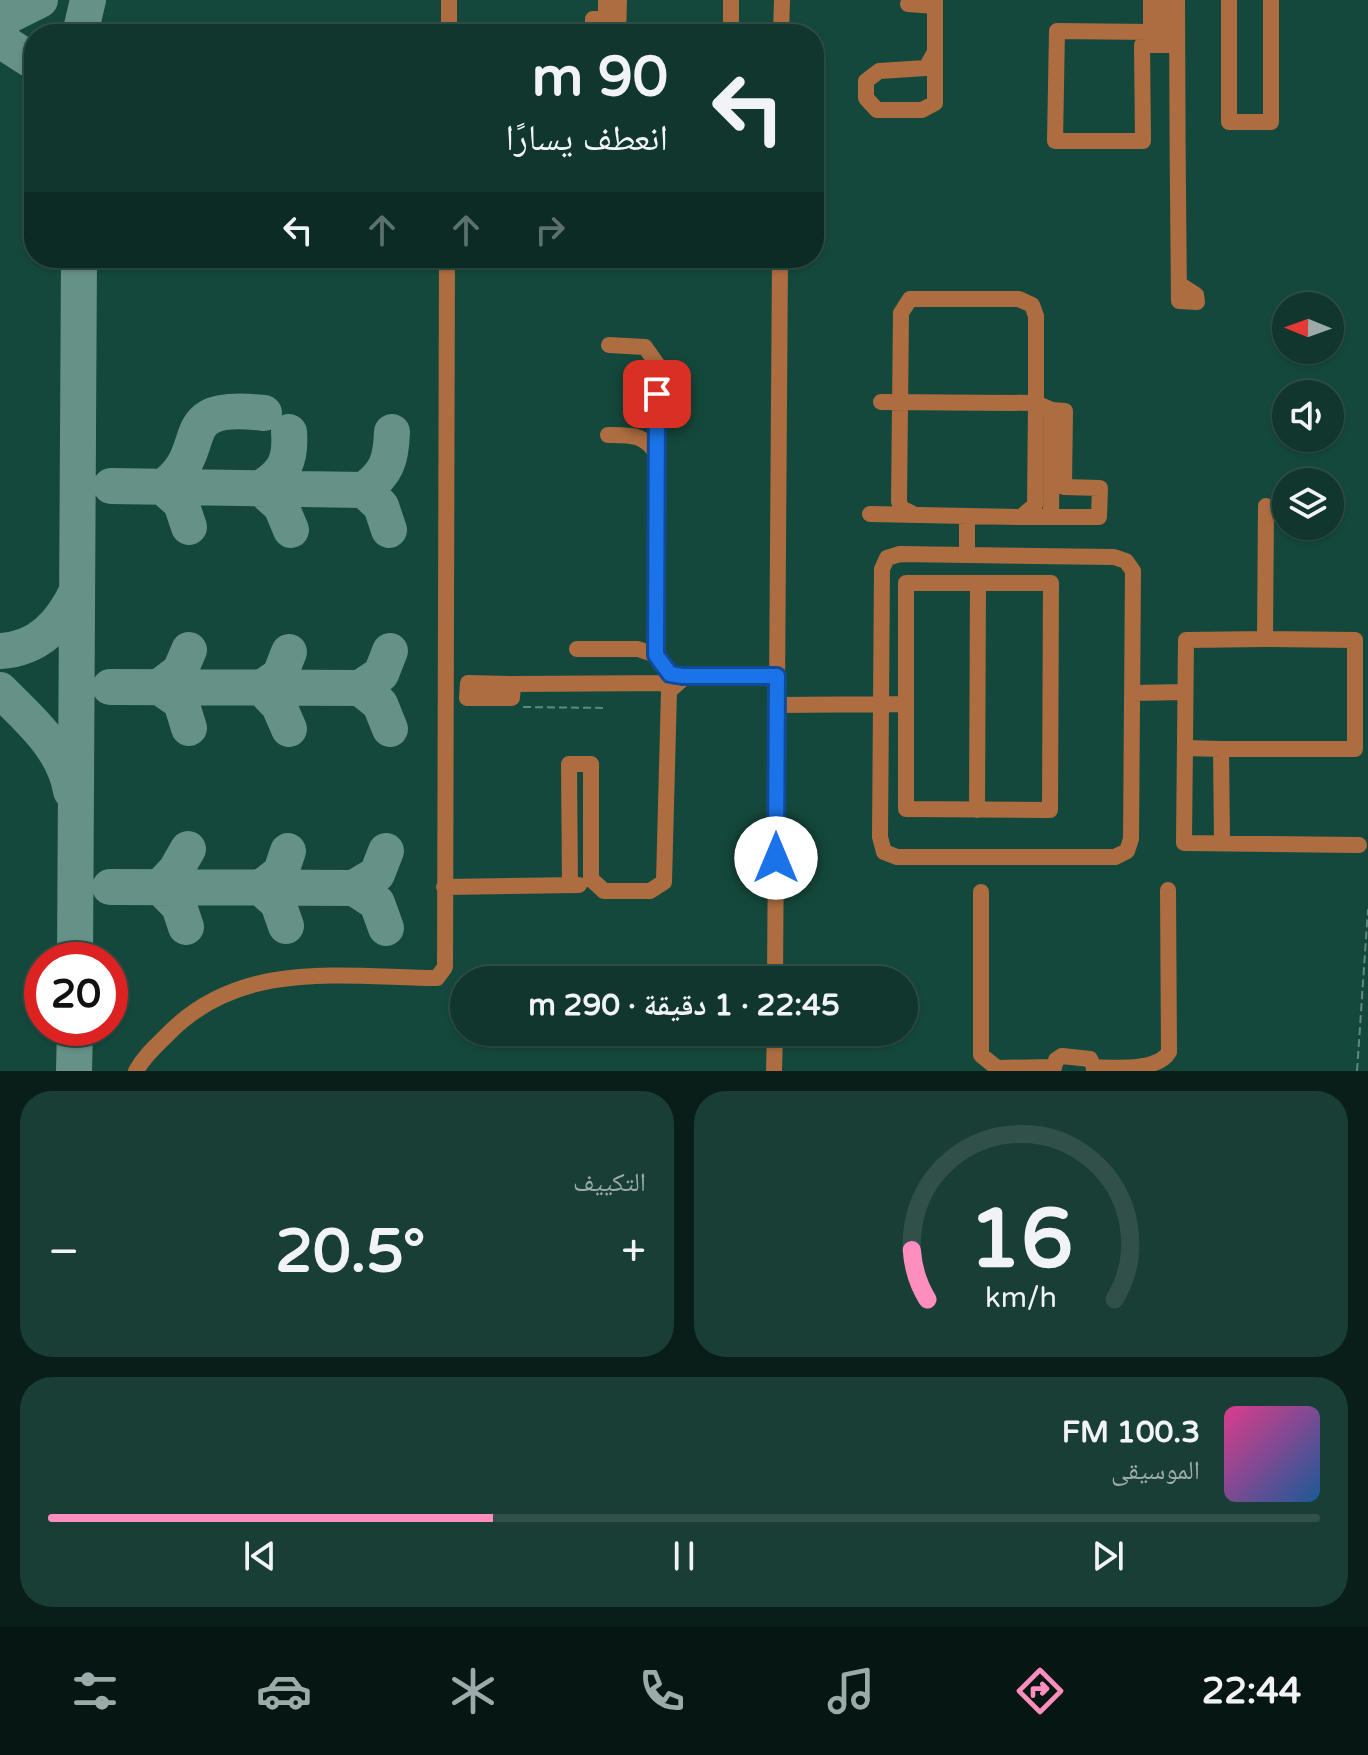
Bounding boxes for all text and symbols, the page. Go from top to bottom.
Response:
text: 90 m [532,44,668,111]
icon: left [696,56,800,160]
text: انعطف يسارًا [505,117,668,160]
icon: left [276,208,320,252]
icon: ahead [360,208,404,252]
icon: ahead [444,208,488,252]
icon: right [528,208,572,252]
north arrow [1272,292,1344,364]
map controls [1272,292,1344,540]
pin [623,360,691,428]
icon: arrive [635,372,679,416]
button: sound [1272,380,1344,452]
button: layers [1272,468,1344,540]
position arrow [734,816,818,900]
speed limit sign: 20 [24,942,128,1046]
text: 22:45 · 1 دقيقة · 290 m [528,987,840,1024]
text: التكييف [573,1167,646,1198]
text: 16 [969,1190,1073,1290]
text: 20.5° [275,1216,425,1288]
text: − [48,1226,79,1279]
text: + [621,1226,646,1279]
text: km/h [985,1281,1057,1315]
text: 100.3 FM [1062,1414,1200,1451]
text: الموسيقى [1111,1455,1200,1486]
icon: previous [238,1534,282,1578]
icon: pause [662,1534,706,1578]
icon: next [1086,1534,1130,1578]
icon: filters [67,1663,123,1719]
icon: car [256,1663,312,1719]
icon: climate [445,1663,501,1719]
icon: phone [634,1663,690,1719]
icon: music [823,1663,879,1719]
icon: directions [1012,1663,1068,1719]
text: 22:44 [1202,1670,1301,1713]

